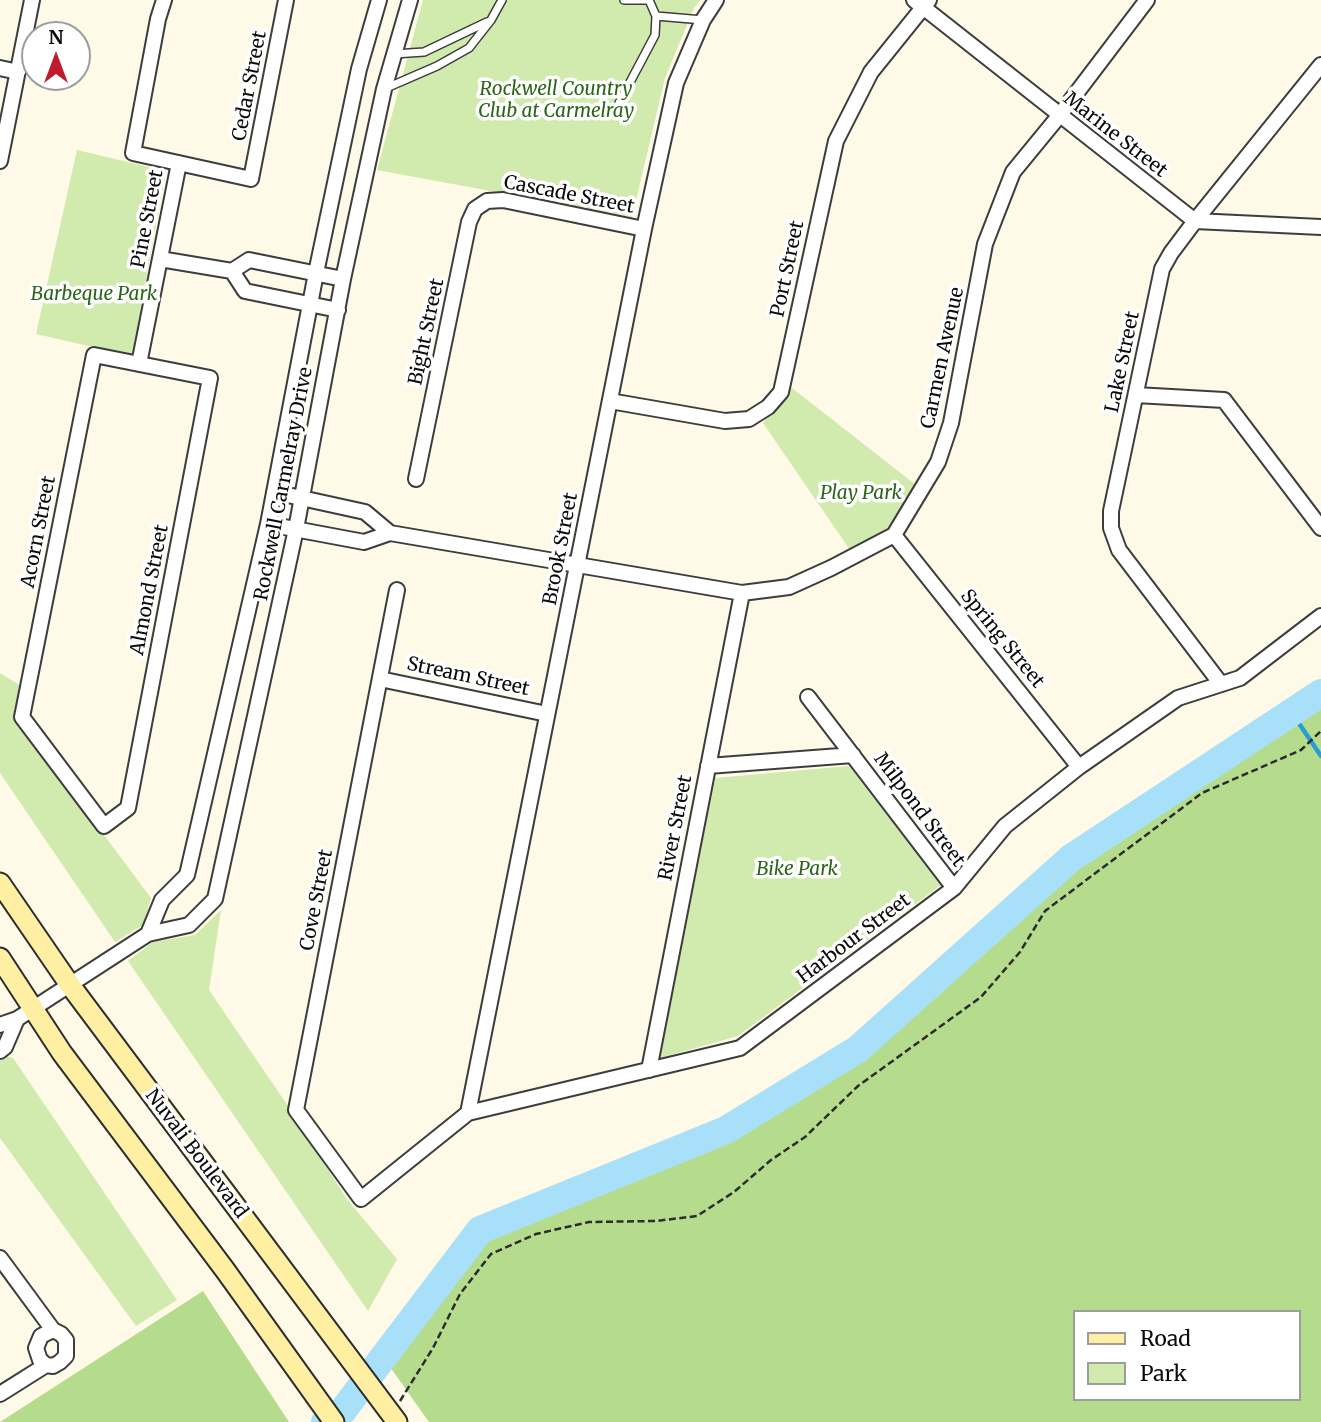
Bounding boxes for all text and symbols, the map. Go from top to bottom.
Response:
north arrow [21,21,91,91]
text: N [48,25,64,49]
street label: Cedar Street [228,29,272,143]
park label: Rockwell Country Club at Carmelray [478,79,634,123]
street label: Marine Street [1059,88,1171,182]
street label: Pine Street [127,168,169,270]
street label: Cascade Street [502,171,636,219]
street label: Port Street [767,219,809,319]
street label: Bight Street [405,277,449,387]
park label: Barbeque Park [31,284,157,306]
street label: Carmen Avenue [917,285,969,431]
street label: Lake Street [1101,309,1145,415]
street label: Rockwell Carmelray Drive [250,365,318,603]
street label: Acorn Street [17,474,61,590]
park label: Play Park [820,483,902,505]
street label: Brook Street [539,491,583,607]
street label: Almond Street [126,523,174,657]
street label: Spring Street [955,585,1049,693]
street label: Stream Street [405,653,531,701]
street label: Milpond Street [869,749,969,871]
street label: River Street [655,773,697,883]
street label: Cove Street [296,847,338,953]
park label: Bike Park [756,859,838,881]
street label: Harbour Street [793,889,915,989]
street label: Nuvali Boulevard [140,1085,252,1223]
legend [1072,1310,1300,1401]
text: Road [1140,1325,1191,1352]
text: Park [1140,1360,1187,1387]

